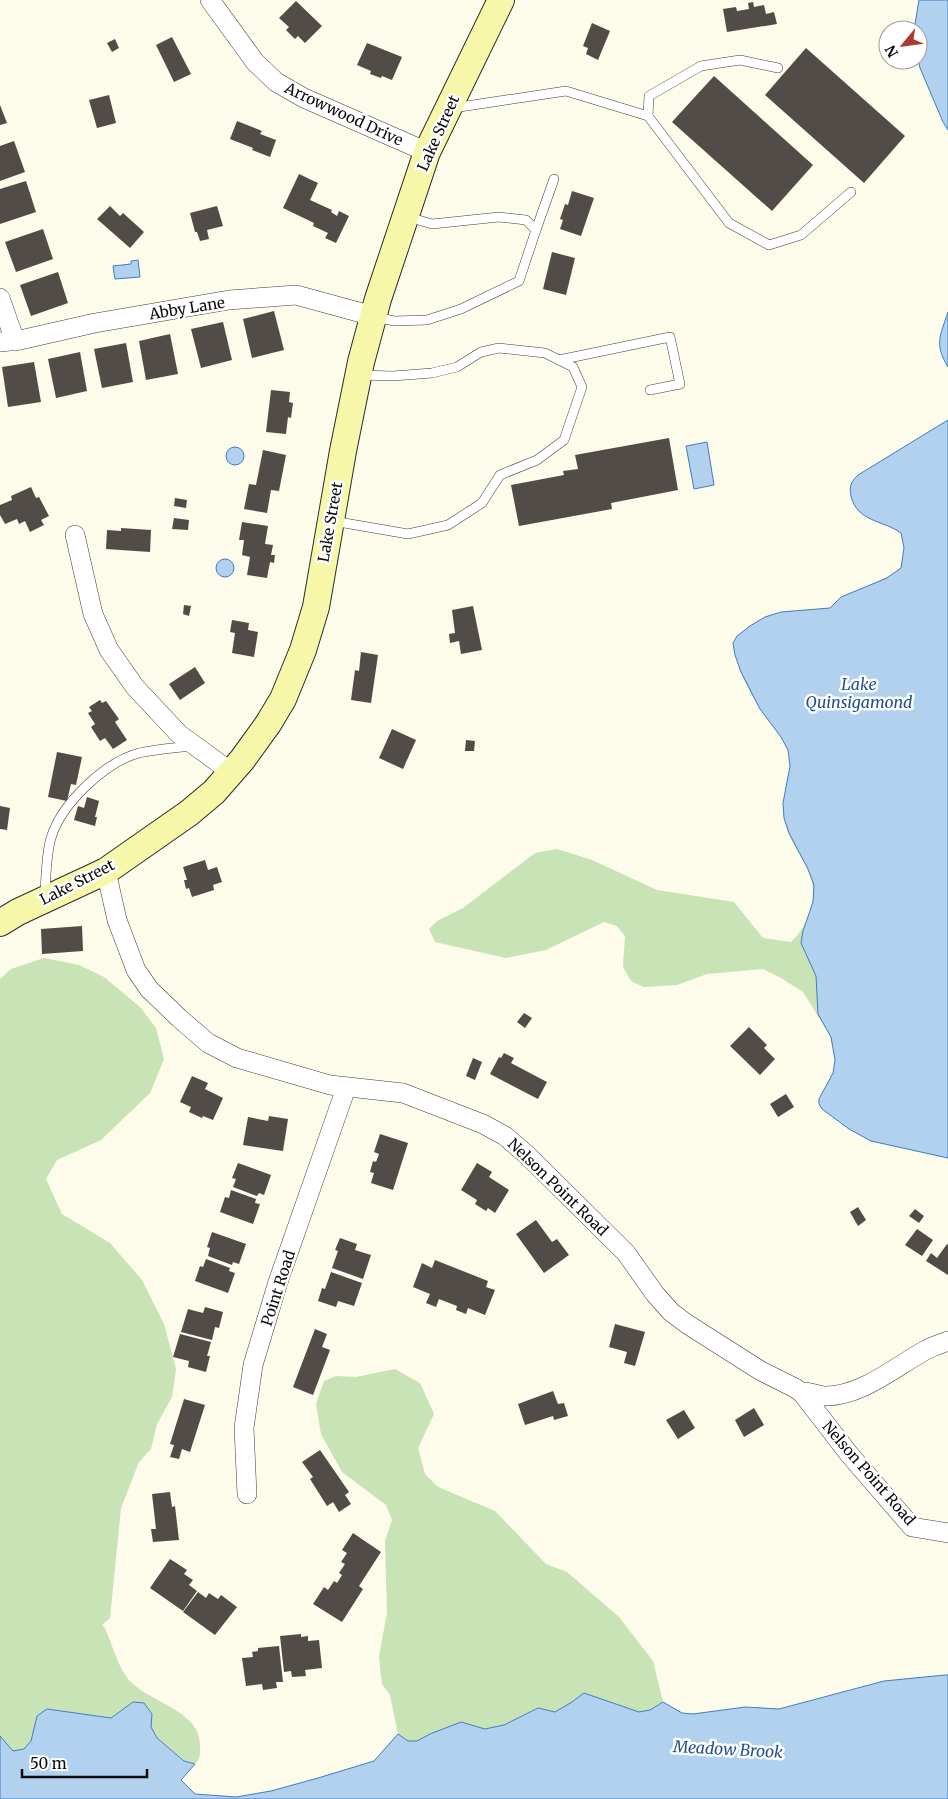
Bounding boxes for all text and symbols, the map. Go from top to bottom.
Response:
north arrow [878,20,928,70]
text: N [881,42,902,61]
street label: Arrowwood Drive [281,78,406,150]
street label: Lake Street [413,92,463,174]
street label: Abby Lane [147,293,226,324]
street label: Lake Street [314,480,346,564]
water label: Lake Quinsigamond [806,674,913,712]
street label: Lake Street [36,855,118,909]
street label: Nelson Point Road [504,1134,612,1240]
street label: Point Road [257,1248,299,1328]
street label: Nelson Point Road [819,1417,919,1529]
water label: Meadow Brook [672,1736,784,1762]
scale bar [22,1746,148,1778]
text: 50 m [30,1754,67,1773]

